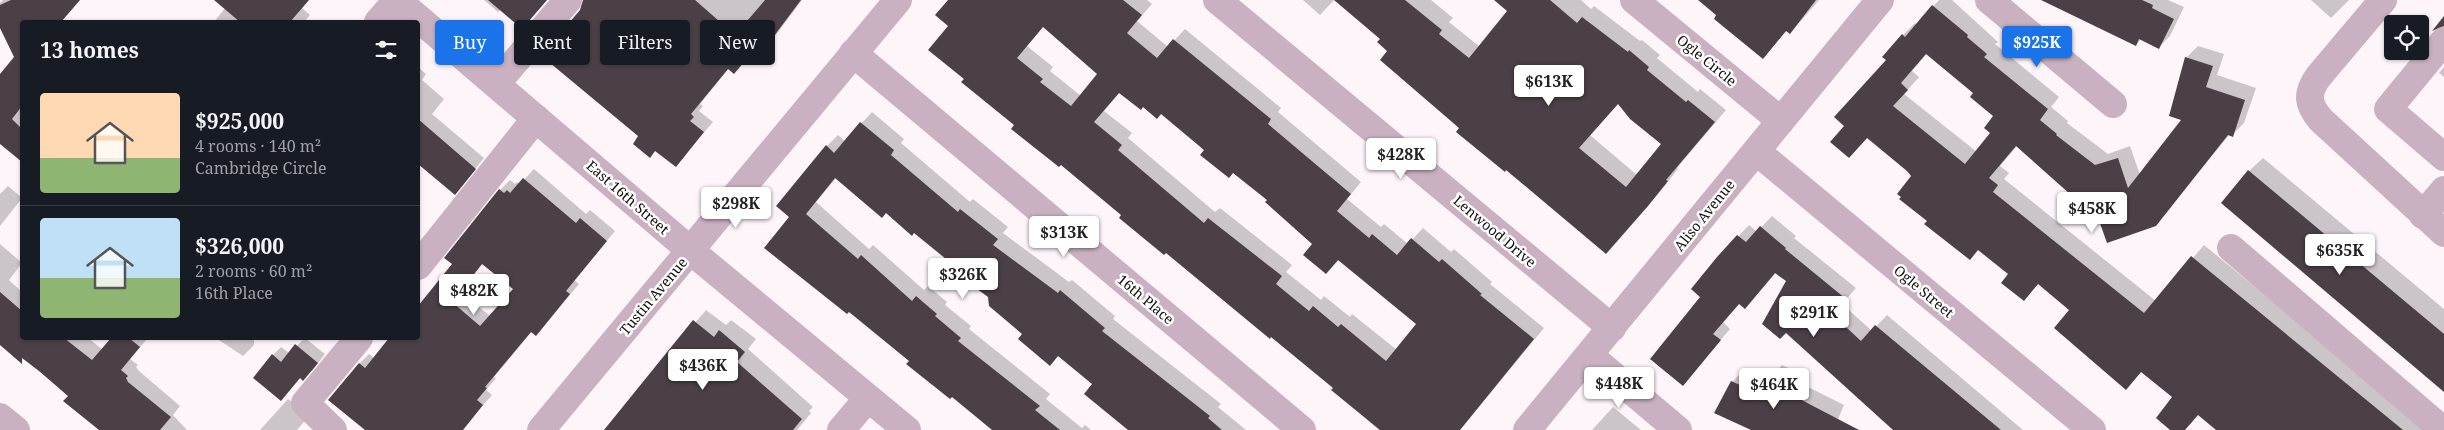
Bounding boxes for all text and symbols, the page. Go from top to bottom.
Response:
map controls [2384,15,2429,60]
button: locate [2384,15,2429,60]
chip: Buy [435,20,504,65]
chip: Rent [514,20,590,65]
chip: Filters [600,20,690,65]
chip: New [700,20,775,65]
pin: $925K [2002,26,2072,68]
street label: Ogle Circle [1673,30,1741,90]
text: $925K [2013,31,2061,53]
text: 13 homes [40,36,139,64]
icon: filters [372,36,400,64]
pin: $613K [1514,64,1584,107]
text: $613K [1525,70,1573,92]
text: $925,000 [195,107,284,135]
icon: home [80,113,140,173]
text: 4 rooms · 140 m² [195,135,321,157]
pin: $428K [1366,138,1436,180]
text: $428K [1377,143,1425,165]
street label: East 16th Street [583,156,673,238]
text: Cambridge Circle [195,157,326,179]
street label: Aliso Avenue [1669,175,1739,255]
pin: $298K [701,186,771,229]
street label: Lenwood Drive [1450,191,1540,271]
text: $298K [712,192,760,214]
pin: $458K [2057,192,2127,234]
text: $458K [2068,197,2116,219]
pin: $313K [1029,216,1099,258]
text: $313K [1040,221,1088,243]
text: $326,000 [195,232,284,260]
pin: $635K [2305,234,2375,276]
icon: home [80,238,140,298]
text: $635K [2316,239,2364,261]
street label: Tustin Avenue [615,253,691,339]
pin: $326K [928,258,998,300]
text: 2 rooms · 60 m² [195,260,312,282]
street label: Ogle Street [1890,260,1958,322]
text: $326K [939,263,987,285]
street label: 16th Place [1114,270,1178,328]
pin: $482K [439,274,509,316]
text: $482K [450,279,498,301]
text: 16th Place [195,282,273,304]
pin: $291K [1779,296,1849,338]
text: $291K [1790,301,1838,323]
pin: $436K [668,348,738,391]
text: $436K [679,354,727,376]
pin: $448K [1584,366,1654,409]
pin: $464K [1739,368,1809,410]
text: $448K [1595,372,1643,394]
text: $464K [1750,373,1798,395]

